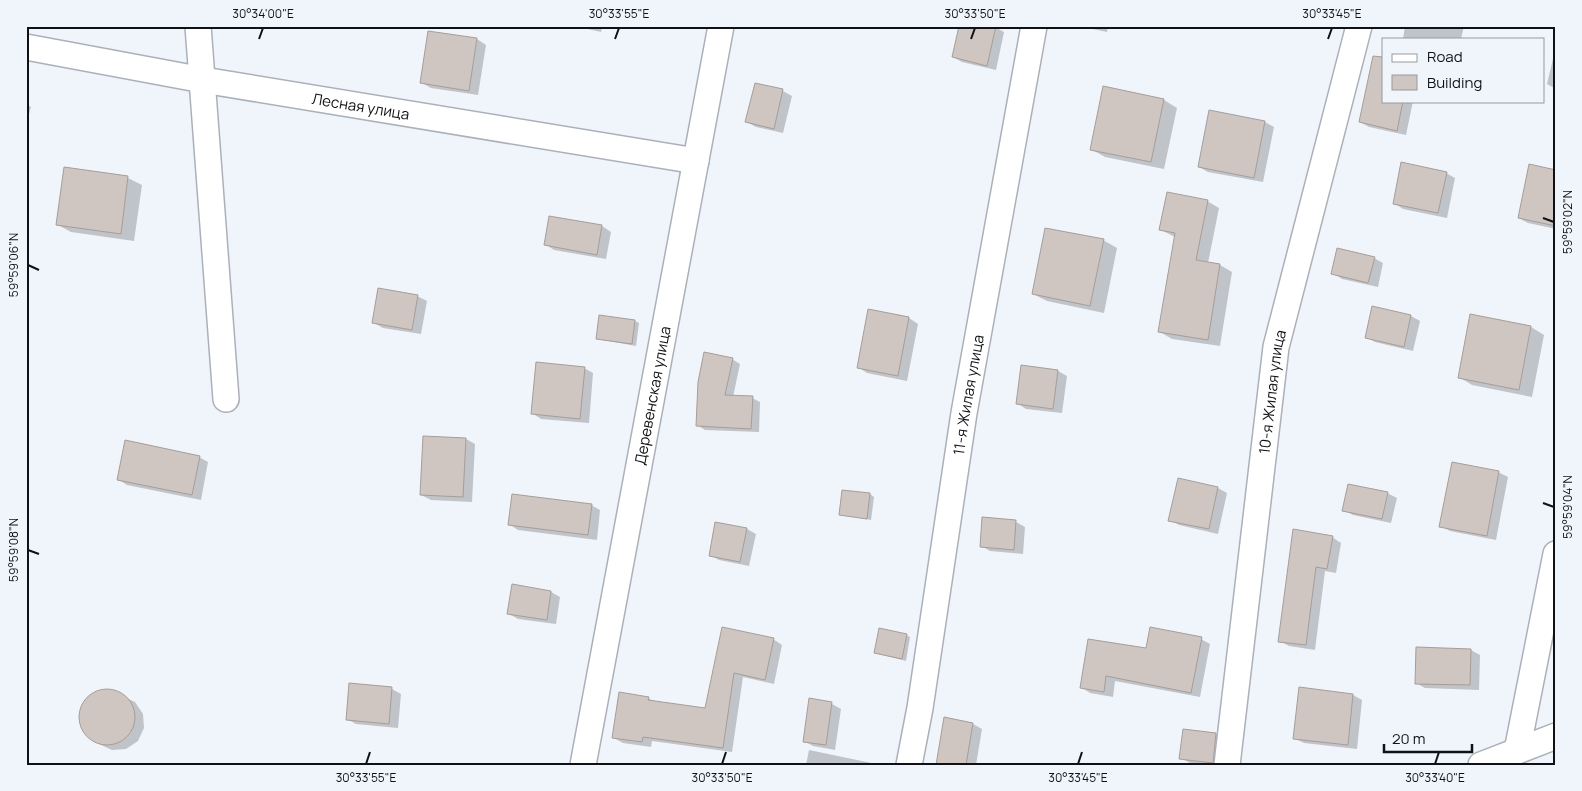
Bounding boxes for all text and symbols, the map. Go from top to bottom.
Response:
text: 30°34'00"E [232,5,294,22]
text: 30°33'55"E [589,5,649,22]
text: 30°33'50"E [945,5,1006,22]
text: 30°33'45"E [1302,5,1362,22]
legend [1382,38,1544,102]
text: Road [1427,46,1463,67]
text: Building [1427,72,1482,93]
street label: Лесная улица [311,88,411,124]
text: 59°59'02"N [1559,190,1576,254]
text: 59°59'06"N [5,233,22,297]
street label: Деревенская улица [629,324,675,467]
street label: 10-я Жилая улица [1253,327,1291,455]
street label: 11-я Жилая улица [947,333,989,456]
text: 59°59'04"N [1559,475,1576,539]
text: 59°59'08"N [5,518,22,582]
scale bar [1384,721,1472,753]
text: 20 m [1392,728,1425,749]
text: 30°33'55"E [336,769,396,786]
text: 30°33'50"E [692,769,753,786]
text: 30°33'45"E [1048,769,1108,786]
text: 30°33'40"E [1405,769,1465,786]

